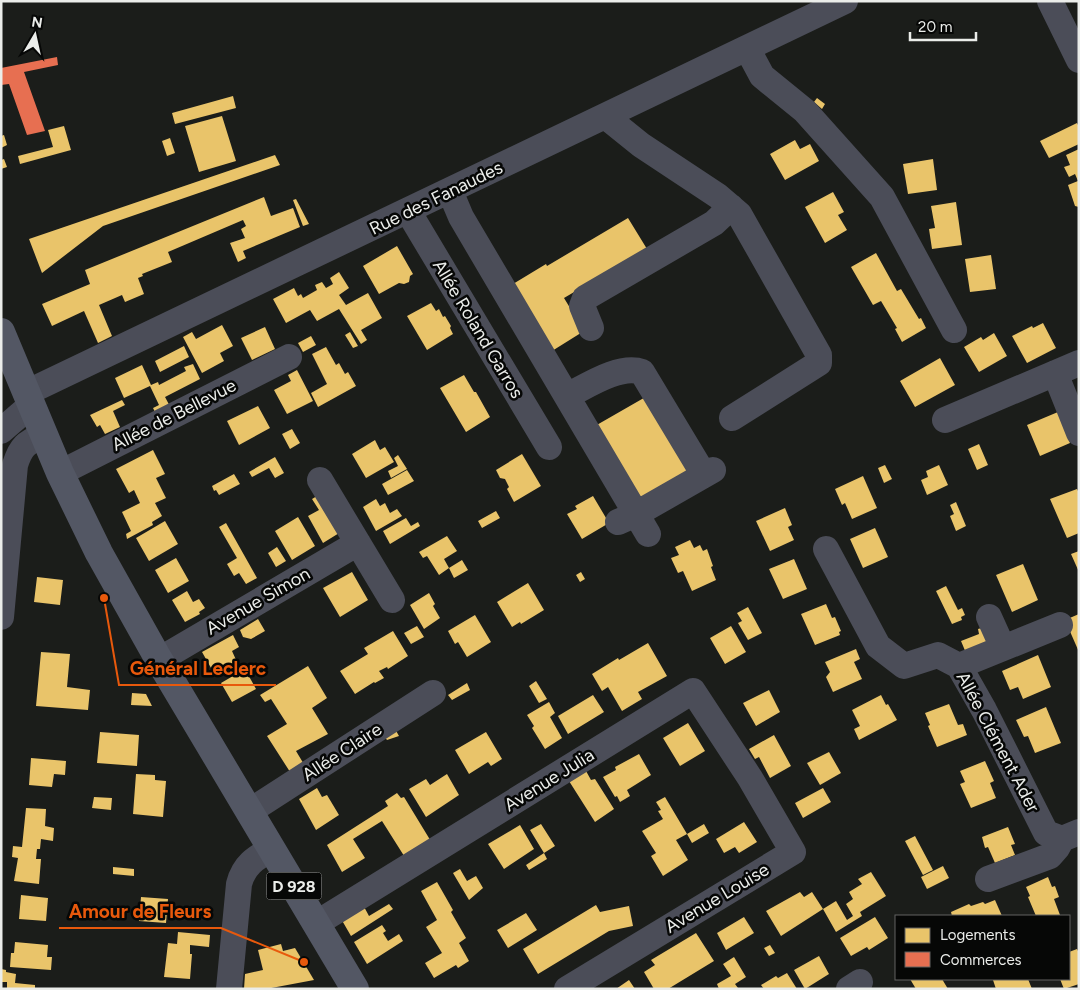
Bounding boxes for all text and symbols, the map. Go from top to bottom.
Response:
north arrow [10,10,60,60]
scale bar [910,10,976,42]
text: N [30,13,44,32]
text: 20 m [918,18,952,36]
street label: Rue des Fanaudes [366,156,506,240]
street label: Allée Roland Garros [428,256,528,402]
street label: Allée de Bellevue [108,374,240,456]
street label: Avenue Simon [202,562,314,640]
callout: Général Leclerc [119,651,276,685]
text: Général Leclerc [130,657,266,680]
street label: Allée Clément Ader [952,668,1044,816]
street label: Allée Claire [298,718,386,786]
street label: Avenue Julia [500,744,598,816]
street label: Avenue Louise [661,858,773,938]
road number: D 928 [266,872,322,899]
callout: Amour de Fleurs [59,894,221,928]
text: Amour de Fleurs [69,900,211,923]
legend [895,915,1070,980]
text: Logements [940,926,1015,944]
text: Commerces [940,951,1022,969]

